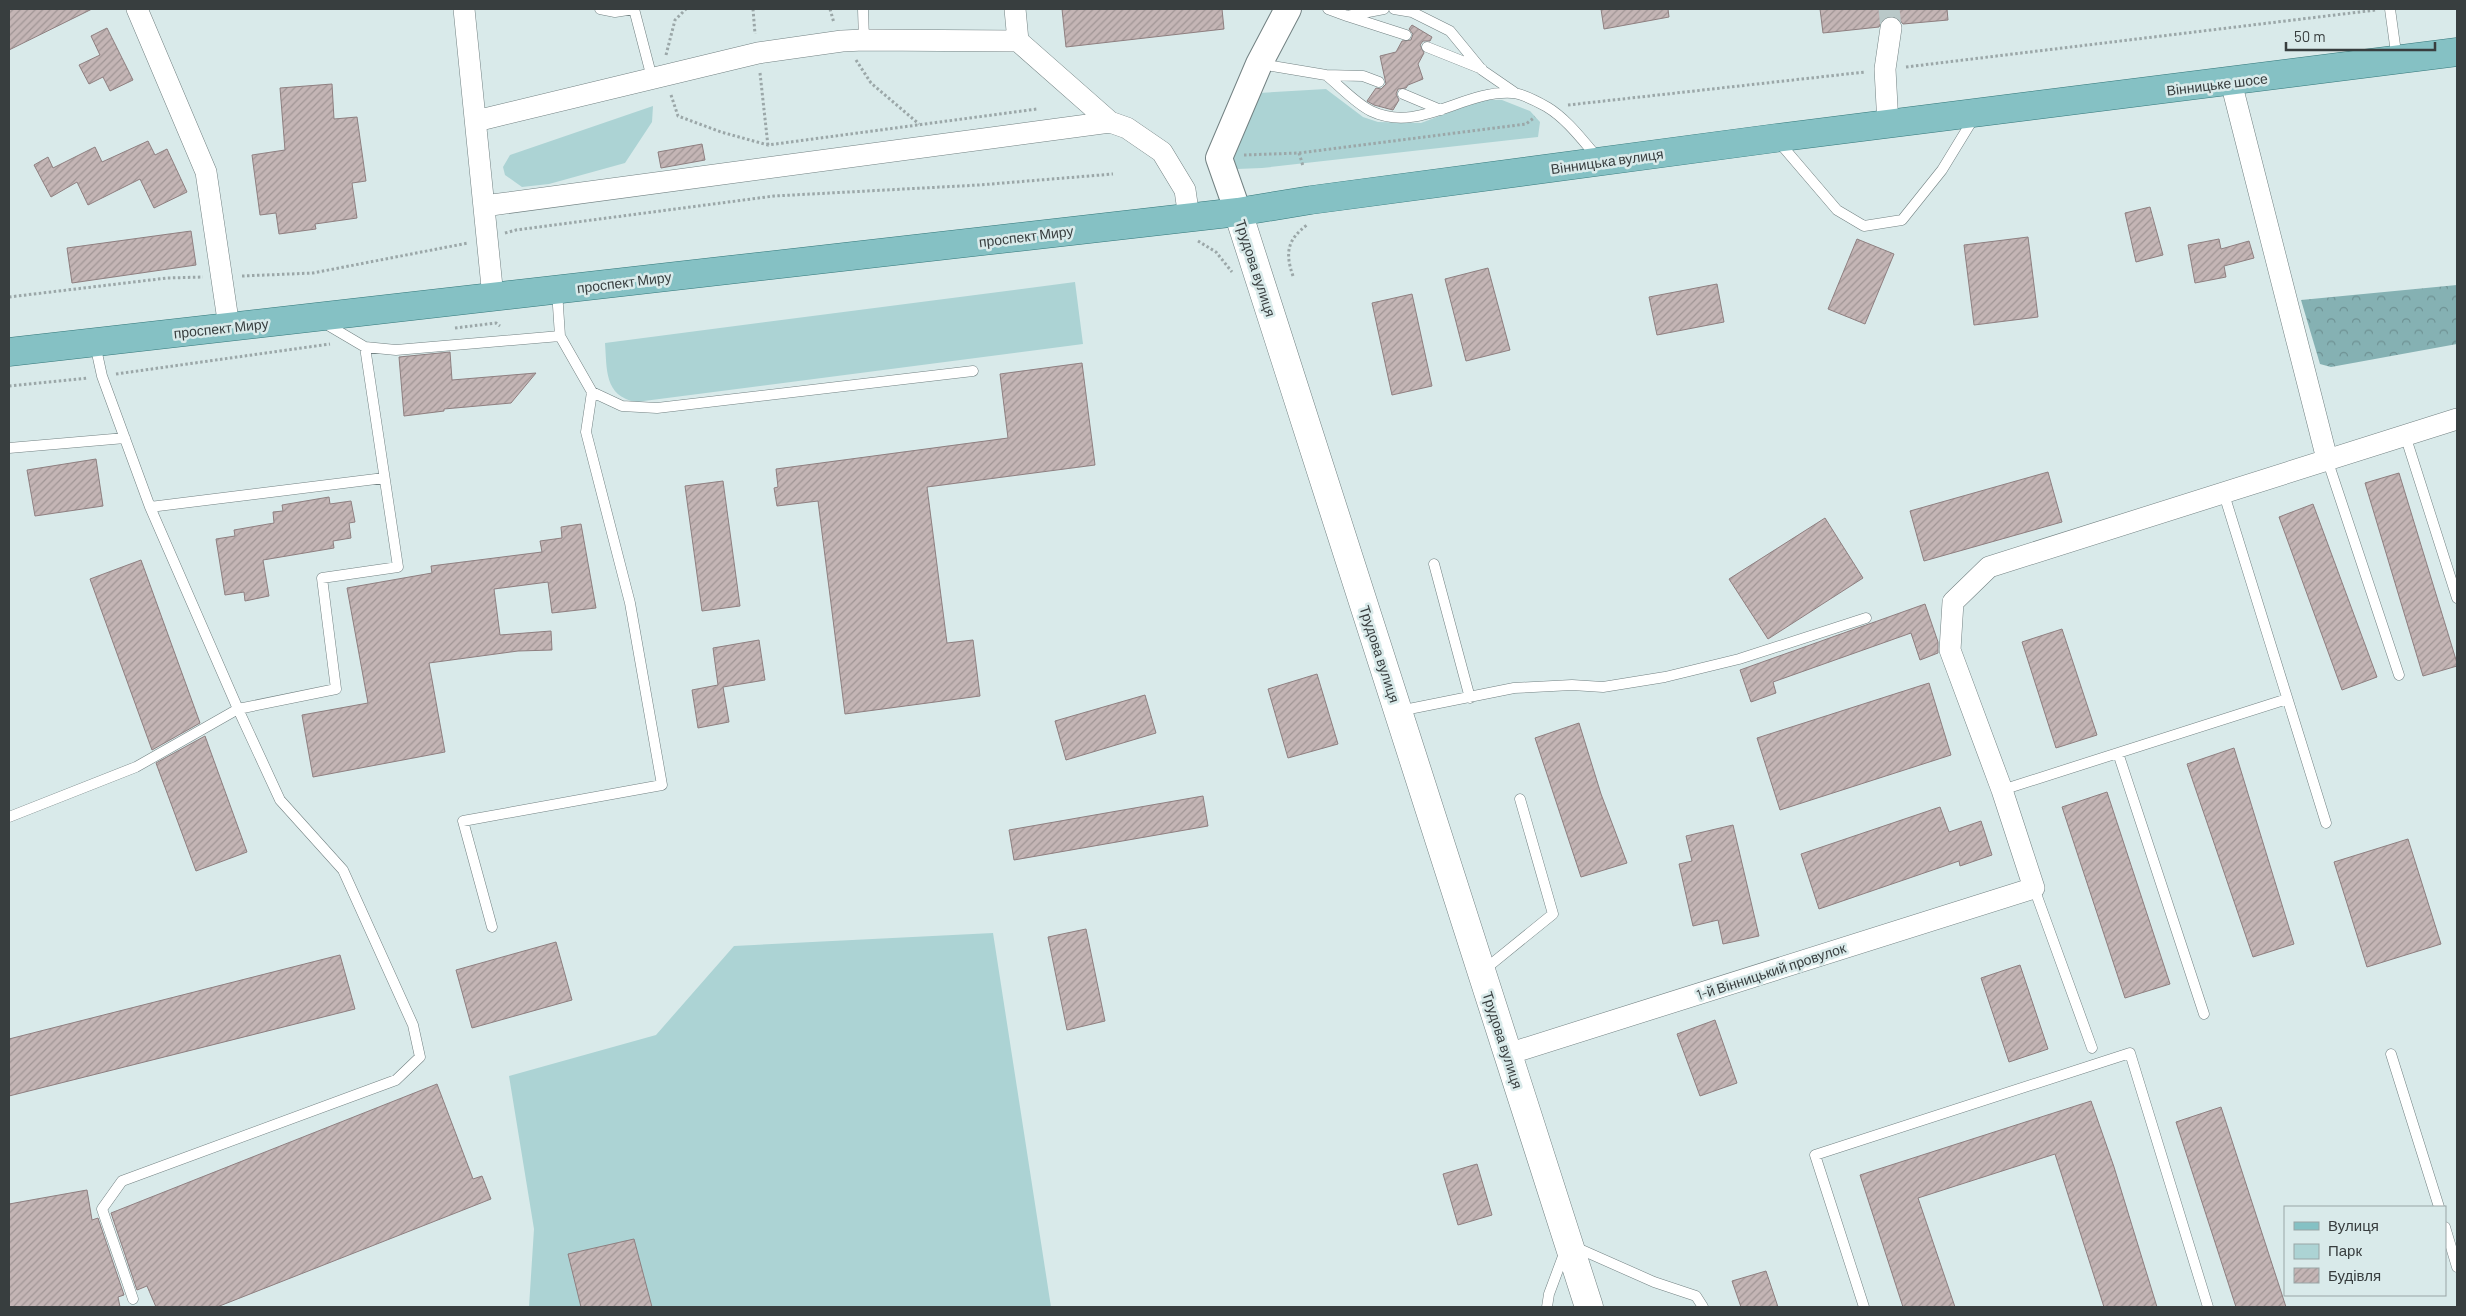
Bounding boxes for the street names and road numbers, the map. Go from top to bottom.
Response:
street label: Вінницьке шосе [2165,69,2269,99]
street label: Вінницька вулиця [1550,145,1664,177]
street label: Трудова вулиця [1232,217,1280,319]
street label: проспект Миру [978,222,1074,250]
street label: проспект Миру [576,268,672,296]
street label: проспект Миру [173,315,269,341]
street label: Трудова вулиця [1356,603,1404,705]
street label: 1-й Вінницький провулок [1694,939,1849,1003]
street label: Трудова вулиця [1479,989,1527,1091]

